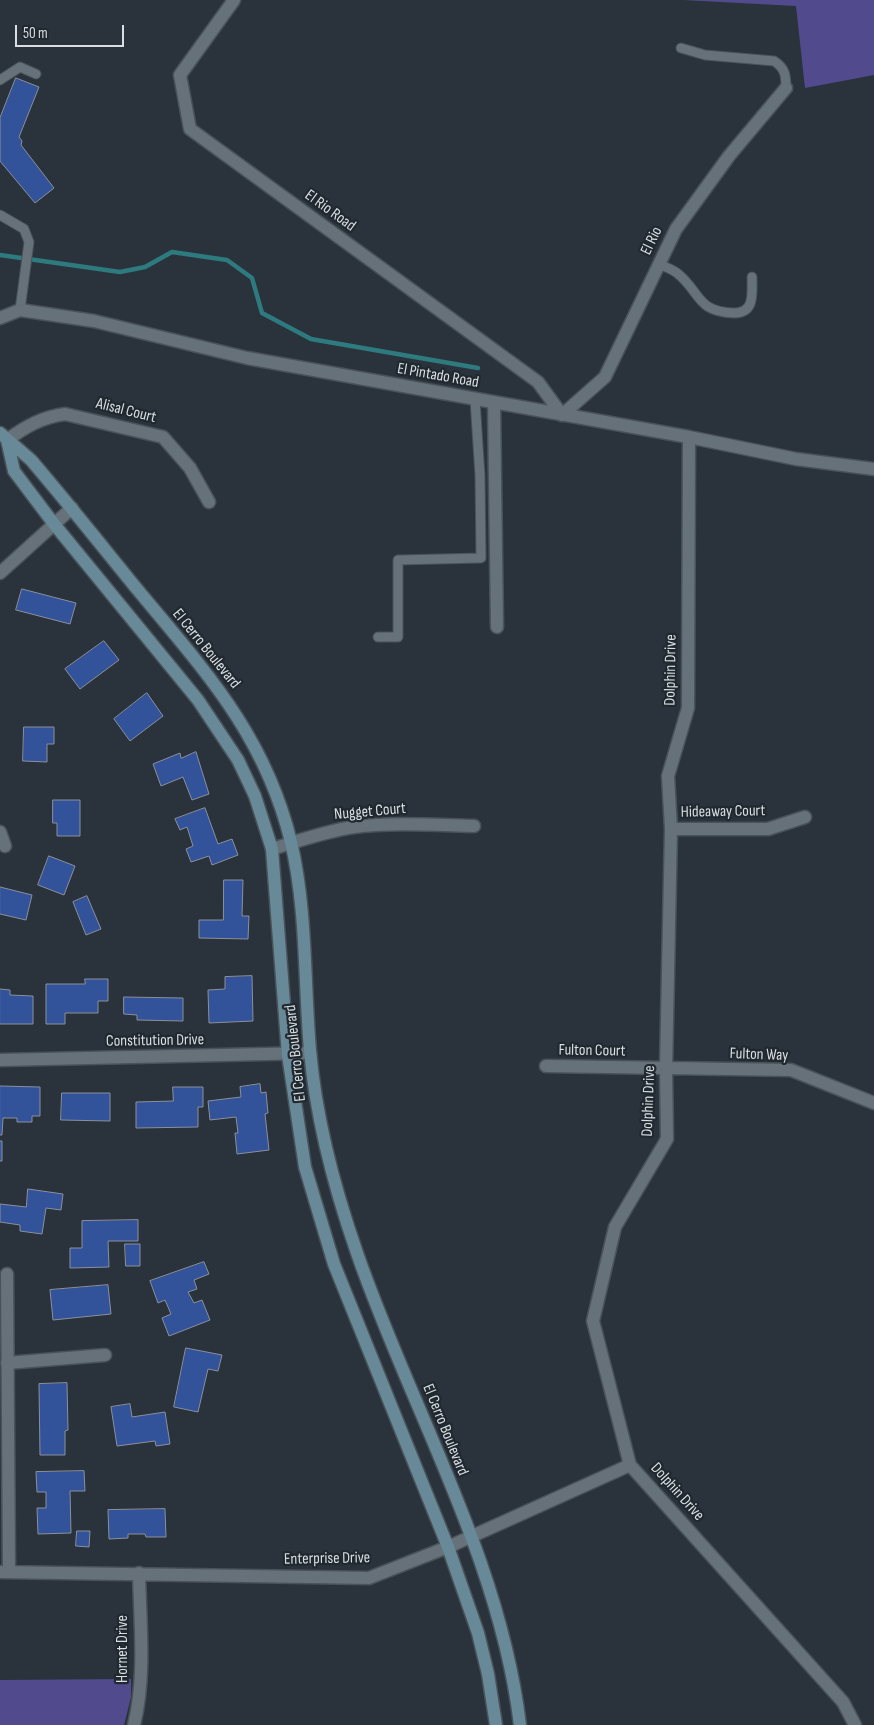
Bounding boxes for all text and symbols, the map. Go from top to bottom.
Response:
scale bar [18,15,126,47]
text: 50 m [23,24,48,43]
street label: El Rio Road [301,186,359,236]
street label: El Rio [637,224,667,258]
street label: El Pintado Road [396,359,480,393]
street label: Alisal Court [94,394,158,428]
street label: El Cerro Boulevard [168,605,244,693]
street label: Dolphin Drive [661,634,681,706]
street label: Nugget Court [333,799,407,825]
street label: Hideaway Court [681,802,765,822]
street label: El Cerro Boulevard [281,1004,311,1102]
street label: Constitution Drive [106,1031,204,1051]
street label: Fulton Court [558,1041,626,1061]
street label: Fulton Way [729,1044,789,1066]
street label: Dolphin Drive [638,1065,660,1137]
street label: El Cerro Boulevard [418,1381,472,1479]
street label: Dolphin Drive [646,1459,708,1525]
street label: Enterprise Drive [284,1549,370,1569]
street label: Hornet Drive [113,1615,133,1683]

